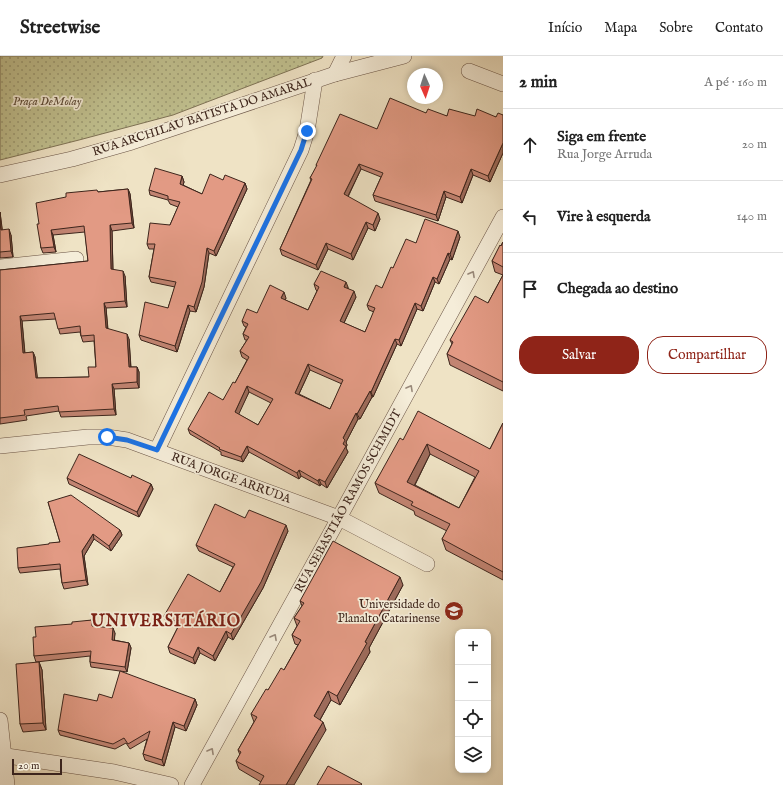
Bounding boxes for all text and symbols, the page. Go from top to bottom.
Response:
text: Streetwise [20,16,100,40]
text: Início [548,19,582,37]
text: Mapa [604,19,637,37]
text: Sobre [659,19,693,37]
text: Contato [715,19,763,37]
north arrow [407,68,443,104]
text: 2 min [519,72,557,93]
street label: RUA ARCHILAU BATISTA DO AMARAL [91,74,314,160]
text: A pé · 160 m [704,74,767,91]
park label: Praça DeMolay [13,94,82,109]
route end [298,122,316,140]
text: Siga em frente [557,127,646,146]
icon: ahead [519,134,541,156]
text: 20 m [742,136,767,153]
text: Rua Jorge Arruda [557,146,652,163]
icon: left [519,206,541,228]
text: Vire à esquerda [557,207,650,226]
text: 140 m [737,208,767,225]
one-way arrow [467,271,475,278]
icon: arrive [519,278,541,300]
text: Chegada ao destino [557,279,678,298]
button: Salvar [519,336,639,374]
button: Compartilhar [647,336,767,374]
one-way arrow [405,385,413,392]
street label: RUA SEBASTIÃO RAMOS SCHMIDT [290,406,405,595]
route start [98,428,116,446]
street label: RUA JORGE ARRUDA [169,449,294,508]
place label: Universidade do Planalto Catarinense [338,597,441,626]
school or university icon: Universidade do Planalto Catarinense [443,600,465,622]
district label: UNIVERSITÁRIO [90,610,241,632]
map controls [455,629,491,773]
button: + [455,629,491,665]
one-way arrow [269,634,276,641]
button: − [455,665,491,701]
button: locate [455,701,491,737]
button: layers [455,737,491,773]
one-way arrow [206,748,213,755]
scale bar [12,757,62,776]
text: 20 m [18,759,39,773]

